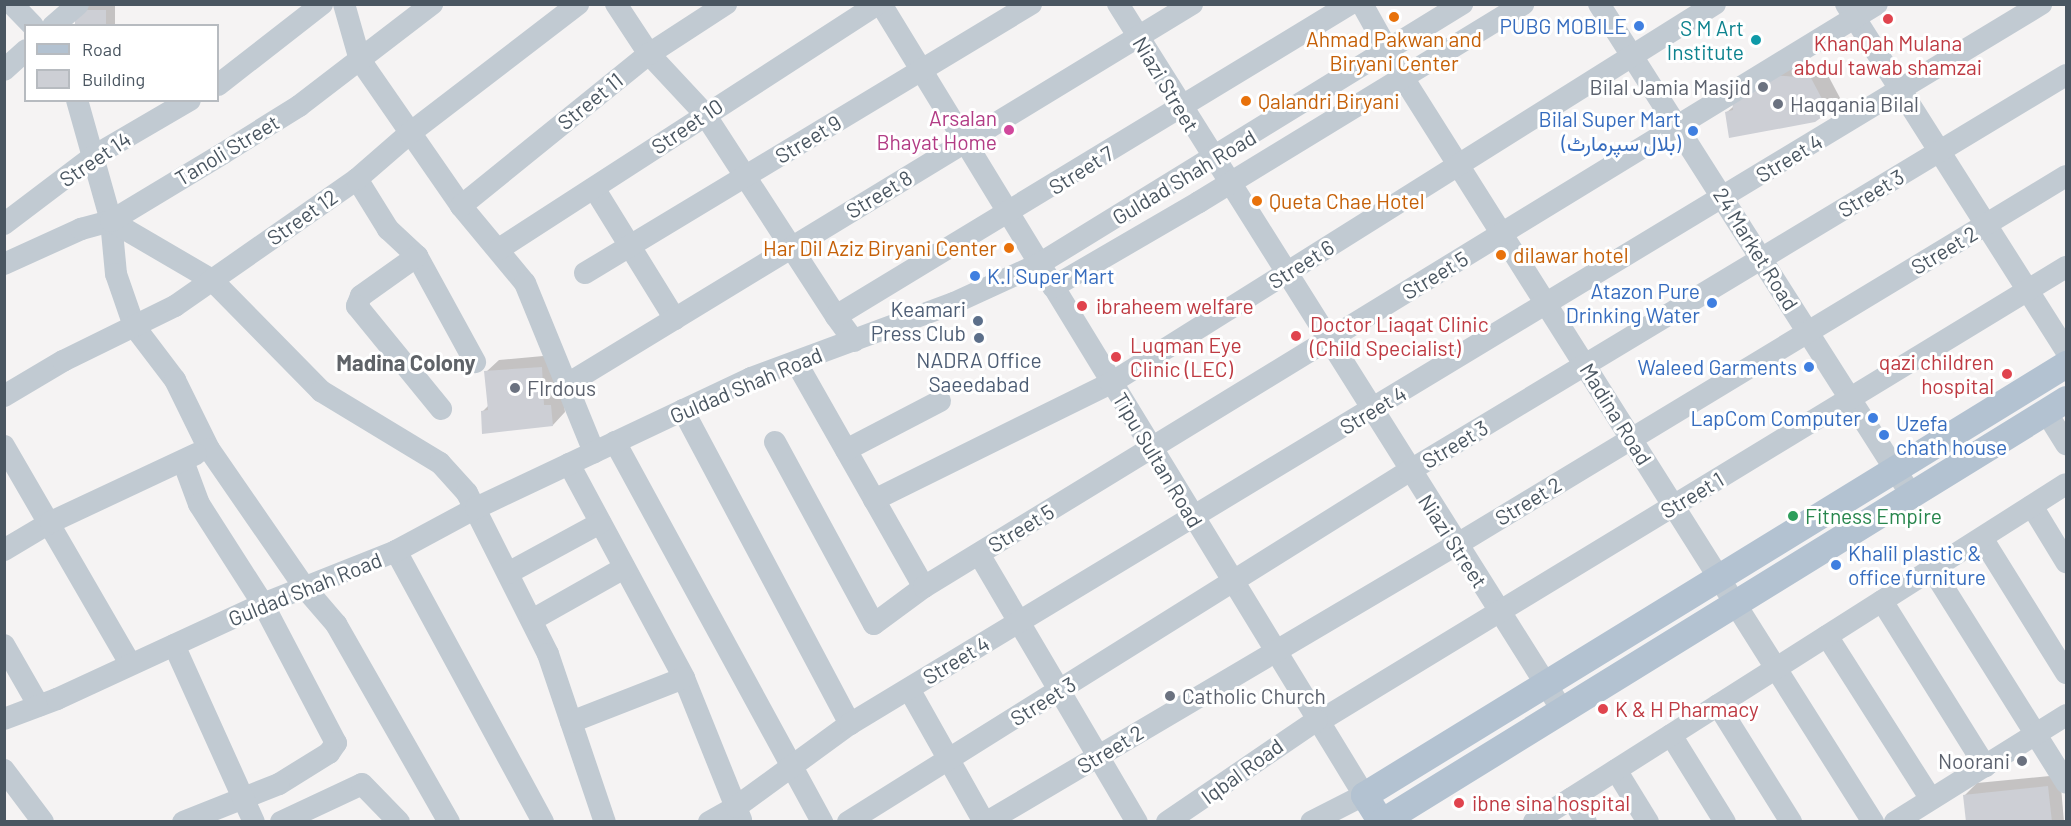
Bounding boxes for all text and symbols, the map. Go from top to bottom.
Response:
marker: Ahmad Pakwan and Biryani Center [1387,10,1401,24]
marker: KhanQah Mulana abdul tawab shamzai [1879,10,1897,28]
place label: PUBG MOBILE [1499,13,1627,39]
place label: S M Art Institute [1667,15,1744,65]
marker: PUBG MOBILE [1632,19,1646,33]
legend [24,24,219,102]
place label: Ahmad Pakwan and Biryani Center [1306,26,1482,76]
place label: KhanQah Mulana abdul tawab shamzai [1794,30,1982,80]
street label: Niazi Street [1128,32,1204,136]
marker: S M Art Institute [1749,33,1763,47]
text: Road [82,38,122,60]
street label: Street 11 [552,67,628,135]
text: Building [82,68,145,90]
place label: Bilal Jamia Masjid [1590,74,1751,100]
marker: Bilal Jamia Masjid [1756,80,1770,94]
place label: Qalandri Biryani [1258,88,1400,114]
place label: Haqqania Bilal [1790,91,1919,117]
street label: Street 10 [646,93,728,159]
marker: Qalandri Biryani [1239,94,1253,108]
marker: Haqqania Bilal [1771,97,1785,111]
place label: Arsalan Bhayat Home [876,105,997,155]
place label: Bilal Super Mart (بلال سپرمارٹ) [1539,106,1681,156]
street label: Tanoli Street [170,109,284,191]
street label: Street 9 [770,110,846,168]
marker: Arsalan Bhayat Home [1002,123,1016,137]
street label: Guldad Shah Road [1108,124,1260,230]
marker: Bilal Super Mart (بلال سپرمارٹ) [1686,124,1700,138]
street label: Street 14 [55,126,135,192]
street label: Street 4 [1751,128,1827,188]
street label: Street 7 [1044,140,1118,200]
street label: Street 3 [1834,164,1908,222]
street label: Street 8 [841,165,917,223]
street label: 24 Market Road [1708,183,1804,315]
street label: Street 12 [262,184,342,250]
place label: Queta Chae Hotel [1269,188,1425,214]
marker: Queta Chae Hotel [1250,194,1264,208]
street label: Street 2 [1906,220,1982,280]
street label: Street 6 [1264,234,1338,294]
place label: Har Dil Aziz Biryani Center [763,235,997,261]
marker: Har Dil Aziz Biryani Center [1002,241,1016,255]
place label: dilawar hotel [1513,242,1629,268]
street label: Street 5 [1398,246,1472,304]
marker: dilawar hotel [1494,248,1508,262]
place label: K.I Super Mart [987,263,1115,289]
marker: K.I Super Mart [968,269,982,283]
place label: Atazon Pure Drinking Water [1566,278,1700,328]
place label: ibraheem welfare [1096,293,1254,319]
place label: Keamari Press Club [871,296,966,346]
marker: Atazon Pure Drinking Water [1705,296,1719,310]
marker: ibraheem welfare [1073,297,1091,315]
place label: Doctor Liaqat Clinic (Child Specialist) [1310,311,1489,361]
marker: Keamari Press Club [971,314,985,328]
marker: Doctor Liaqat Clinic (Child Specialist) [1287,327,1305,345]
marker: NADRA Office Saeedabad [972,331,986,345]
place label: Luqman Eye Clinic (LEC) [1130,332,1242,382]
street label: Guldad Shah Road [666,342,826,428]
place label: NADRA Office Saeedabad [916,347,1042,397]
marker: Luqman Eye Clinic (LEC) [1107,348,1125,366]
place label: qazi children hospital [1879,349,1994,399]
district label: Madina Colony [336,350,476,376]
place label: Waleed Garments [1637,354,1797,380]
street label: Madina Road [1575,358,1657,470]
marker: Waleed Garments [1802,360,1816,374]
marker: qazi children hospital [1998,365,2016,383]
place label: FIrdous [527,375,596,401]
street label: Street 4 [1335,380,1411,440]
marker: FIrdous [508,381,522,395]
street label: Tipu Sultan Road [1108,388,1208,532]
place label: LapCom Computer [1690,405,1861,431]
place label: Uzefa chath house [1896,410,2007,460]
marker: LapCom Computer [1866,411,1880,425]
street label: Street 3 [1418,415,1492,473]
marker: Uzefa chath house [1877,428,1891,442]
street label: Street 1 [1656,466,1728,524]
street label: Street 2 [1490,471,1566,531]
street label: Niazi Street [1413,489,1493,593]
street label: Street 5 [984,499,1058,557]
place label: Fitness Empire [1805,503,1942,529]
marker: Fitness Empire [1786,509,1800,523]
place label: Khalil plastic & office furniture [1848,540,1986,590]
street label: Guldad Shah Road [225,547,385,631]
marker: Khalil plastic & office furniture [1829,558,1843,572]
street label: Street 4 [918,630,994,690]
street label: Street 3 [1006,671,1080,731]
place label: Catholic Church [1182,683,1326,709]
marker: Catholic Church [1163,689,1177,703]
place label: K & H Pharmacy [1615,696,1759,722]
marker: K & H Pharmacy [1596,702,1610,716]
street label: Street 2 [1072,719,1148,779]
street label: Iqbal Road [1196,733,1288,809]
place label: Noorani [1938,748,2010,774]
marker: Noorani [2015,754,2029,768]
place label: ibne sina hospital [1472,790,1630,816]
marker: ibne sina hospital [1450,794,1468,812]

